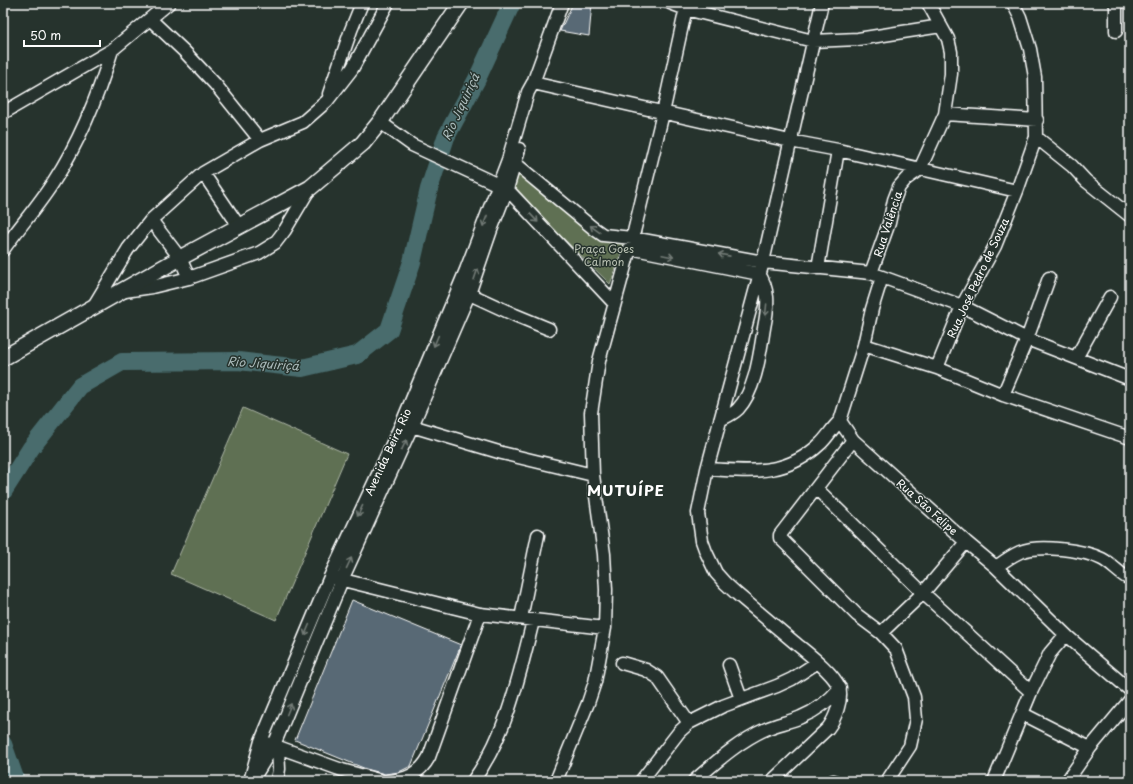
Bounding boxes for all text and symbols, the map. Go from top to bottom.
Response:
scale bar [24,22,100,48]
text: 50 m [30,26,61,44]
water label: Rio Jiquiriçá [437,69,484,143]
street label: Rua Valência [869,188,906,259]
one-way arrow [529,213,539,223]
one-way arrow [480,215,488,227]
street label: Rua José Pedro de Souza [942,215,1013,341]
one-way arrow [590,225,601,233]
park label: Praça Goes Calmon [574,240,634,270]
one-way arrow [718,251,731,259]
one-way arrow [661,252,674,260]
one-way arrow [472,268,480,280]
one-way arrow [763,303,770,316]
one-way arrow [431,335,439,347]
water label: Rio Jiquiriçá [227,352,301,375]
street label: Avenida Beira Rio [360,405,415,498]
one-way arrow [401,440,408,452]
street label: Rua São Felipe [893,474,962,539]
district label: MUTUÍPE [587,478,665,501]
one-way arrow [356,505,363,517]
one-way arrow [346,558,354,570]
one-way arrow [303,624,311,636]
one-way arrow [285,704,293,716]

